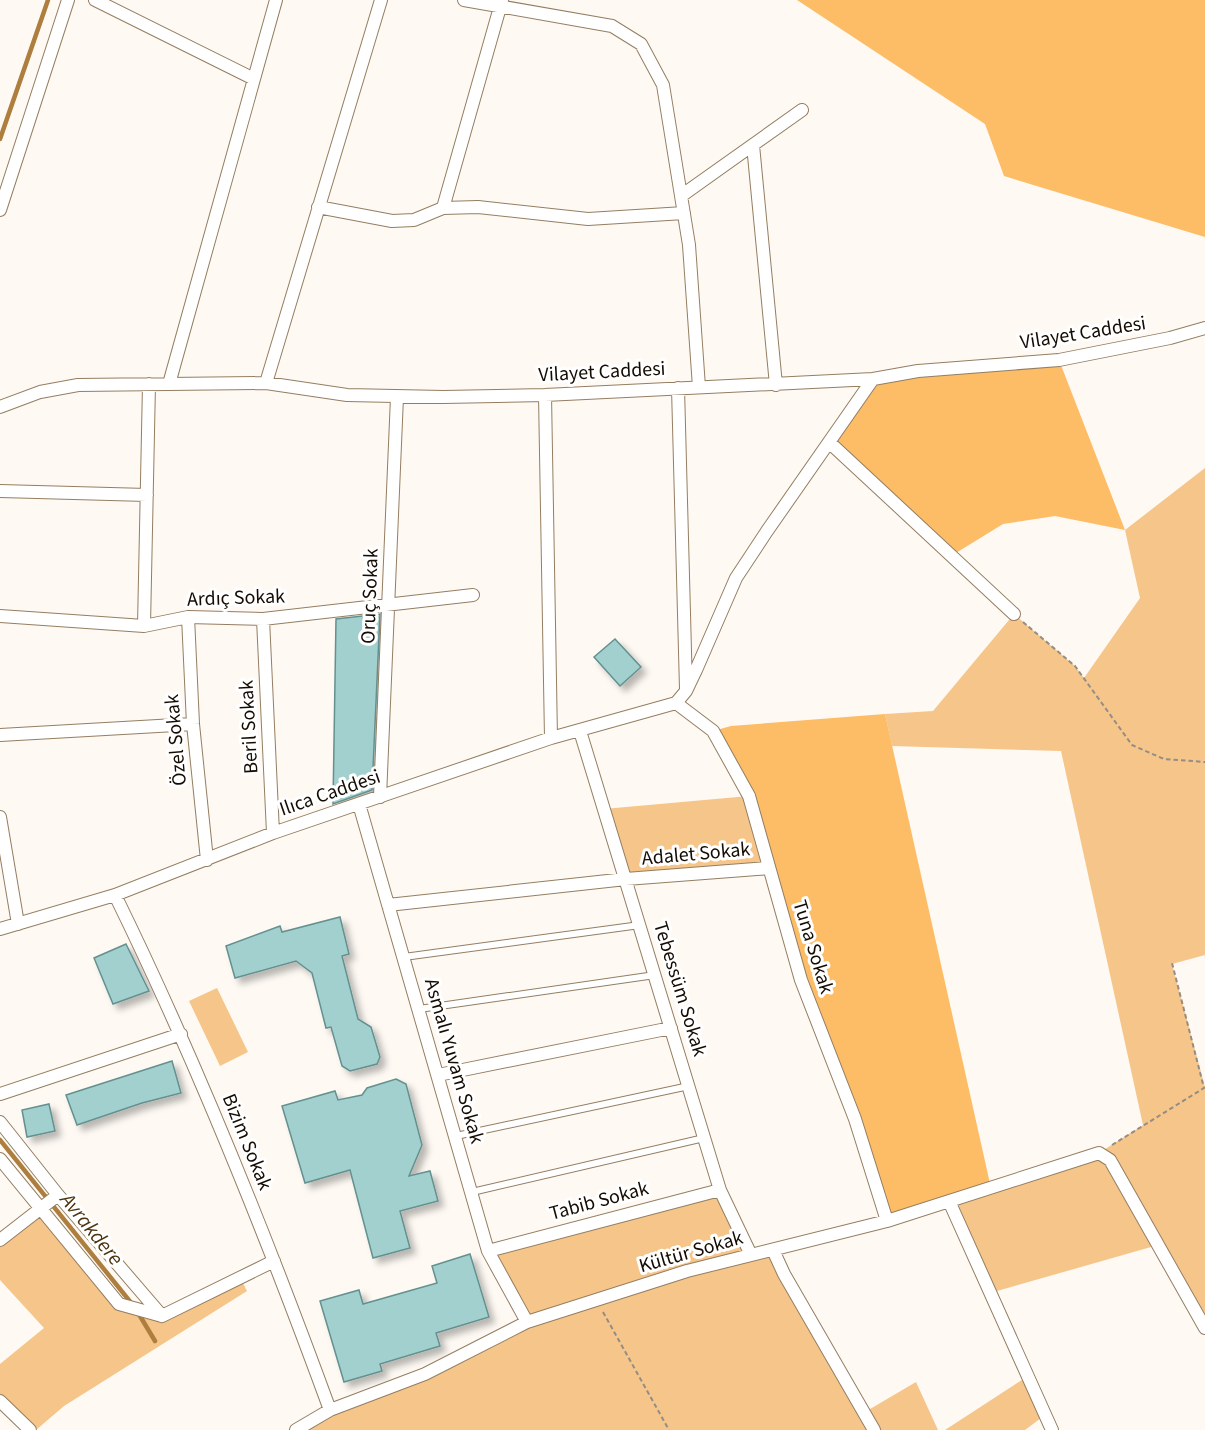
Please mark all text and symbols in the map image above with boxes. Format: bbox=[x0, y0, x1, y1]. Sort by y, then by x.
street label: Vilayet Caddesi bbox=[1018, 309, 1148, 357]
street label: Vilayet Caddesi bbox=[538, 355, 666, 389]
street label: Oruç Sokak bbox=[354, 548, 386, 644]
street label: Ardıç Sokak bbox=[187, 582, 286, 614]
street label: Beril Sokak bbox=[233, 679, 265, 775]
street label: Özel Sokak bbox=[158, 693, 194, 787]
street label: Ilıca Caddesi bbox=[276, 763, 384, 823]
street label: Adalet Sokak bbox=[641, 835, 752, 873]
street label: Tuna Sokak bbox=[785, 897, 841, 998]
street label: Tebessüm Sokak bbox=[646, 918, 714, 1060]
street label: Asmalı Yuvam Sokak bbox=[417, 975, 491, 1147]
street label: Bizim Sokak bbox=[215, 1090, 279, 1195]
street label: Tabib Sokak bbox=[546, 1174, 652, 1228]
water label: Avrakdere bbox=[52, 1185, 131, 1272]
street label: Kültür Sokak bbox=[636, 1224, 746, 1280]

